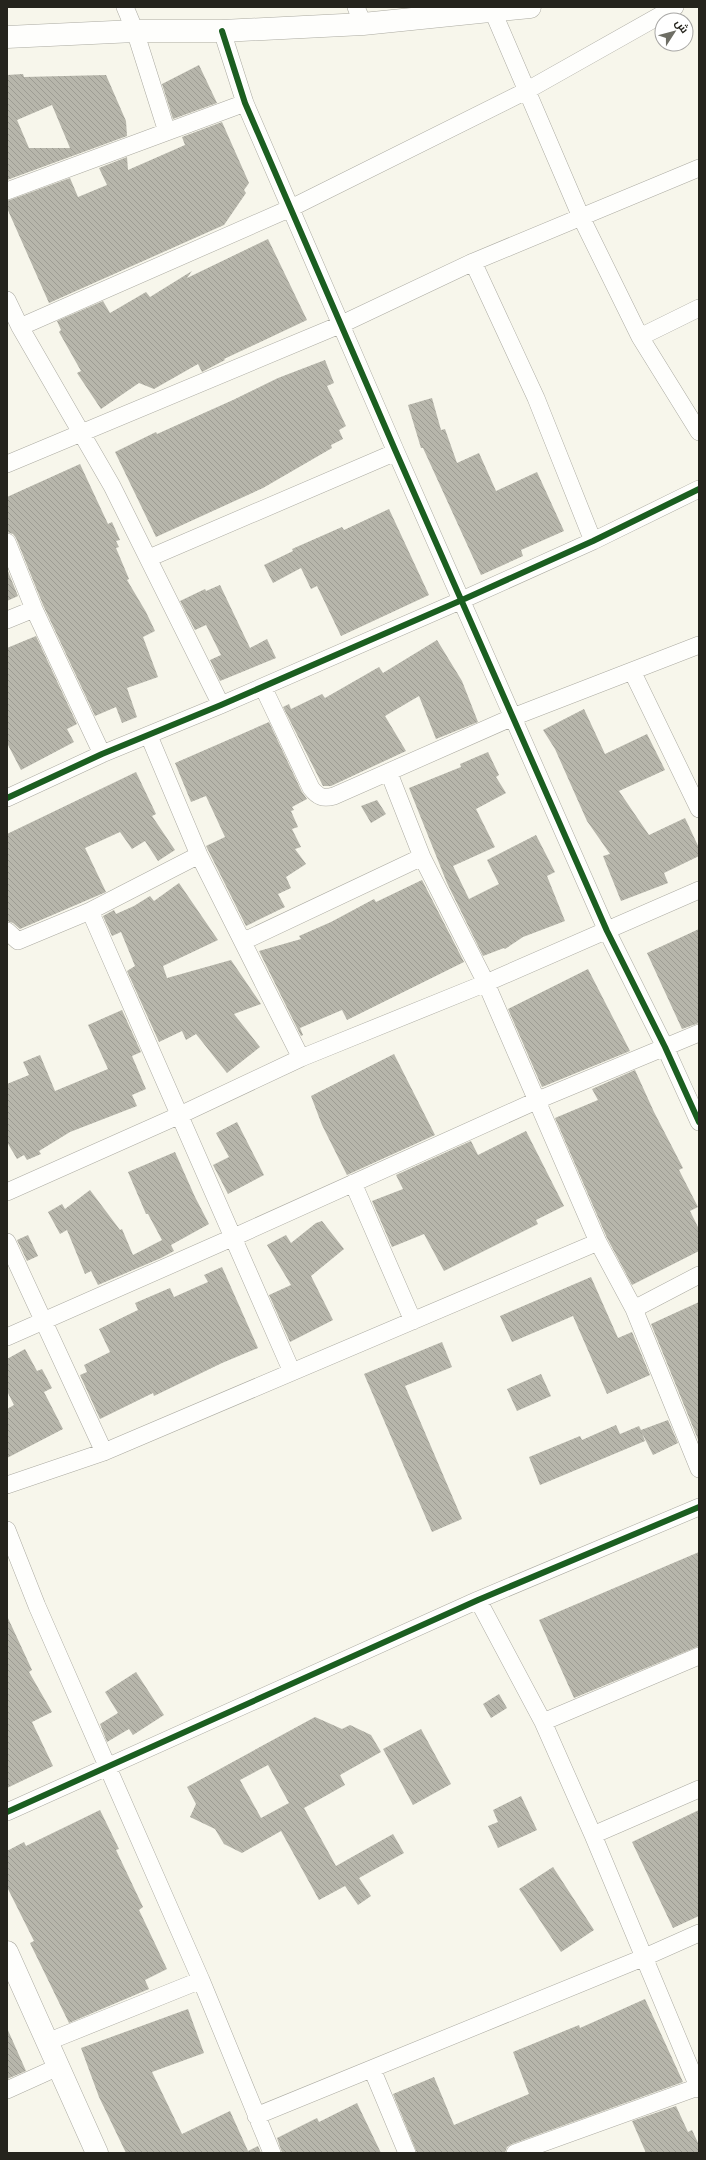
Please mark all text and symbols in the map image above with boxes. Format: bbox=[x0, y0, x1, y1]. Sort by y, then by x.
north arrow bbox=[654, 12, 694, 52]
text: ش bbox=[671, 16, 692, 37]

